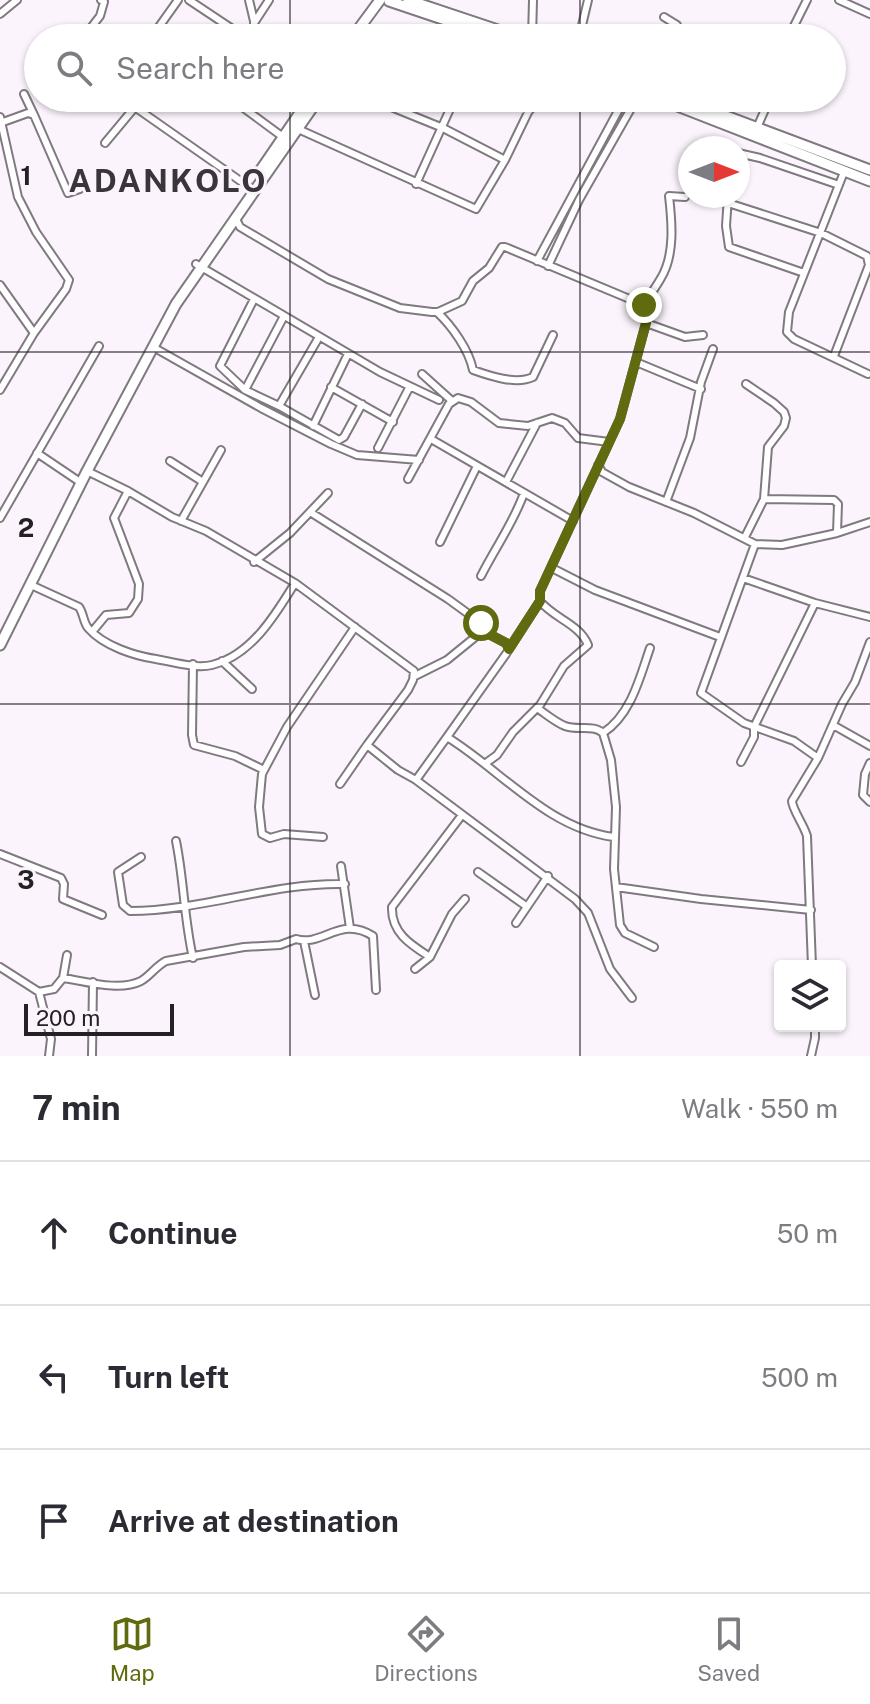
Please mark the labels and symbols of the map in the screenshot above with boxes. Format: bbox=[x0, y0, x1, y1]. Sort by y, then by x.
north arrow bbox=[678, 136, 750, 208]
text: 1 bbox=[20, 160, 32, 191]
district label: ADANKOLO bbox=[69, 162, 268, 199]
route end bbox=[626, 287, 662, 323]
text: 2 bbox=[18, 512, 34, 543]
route start bbox=[463, 605, 499, 641]
text: 3 bbox=[17, 864, 35, 895]
scale bar bbox=[24, 1000, 174, 1036]

